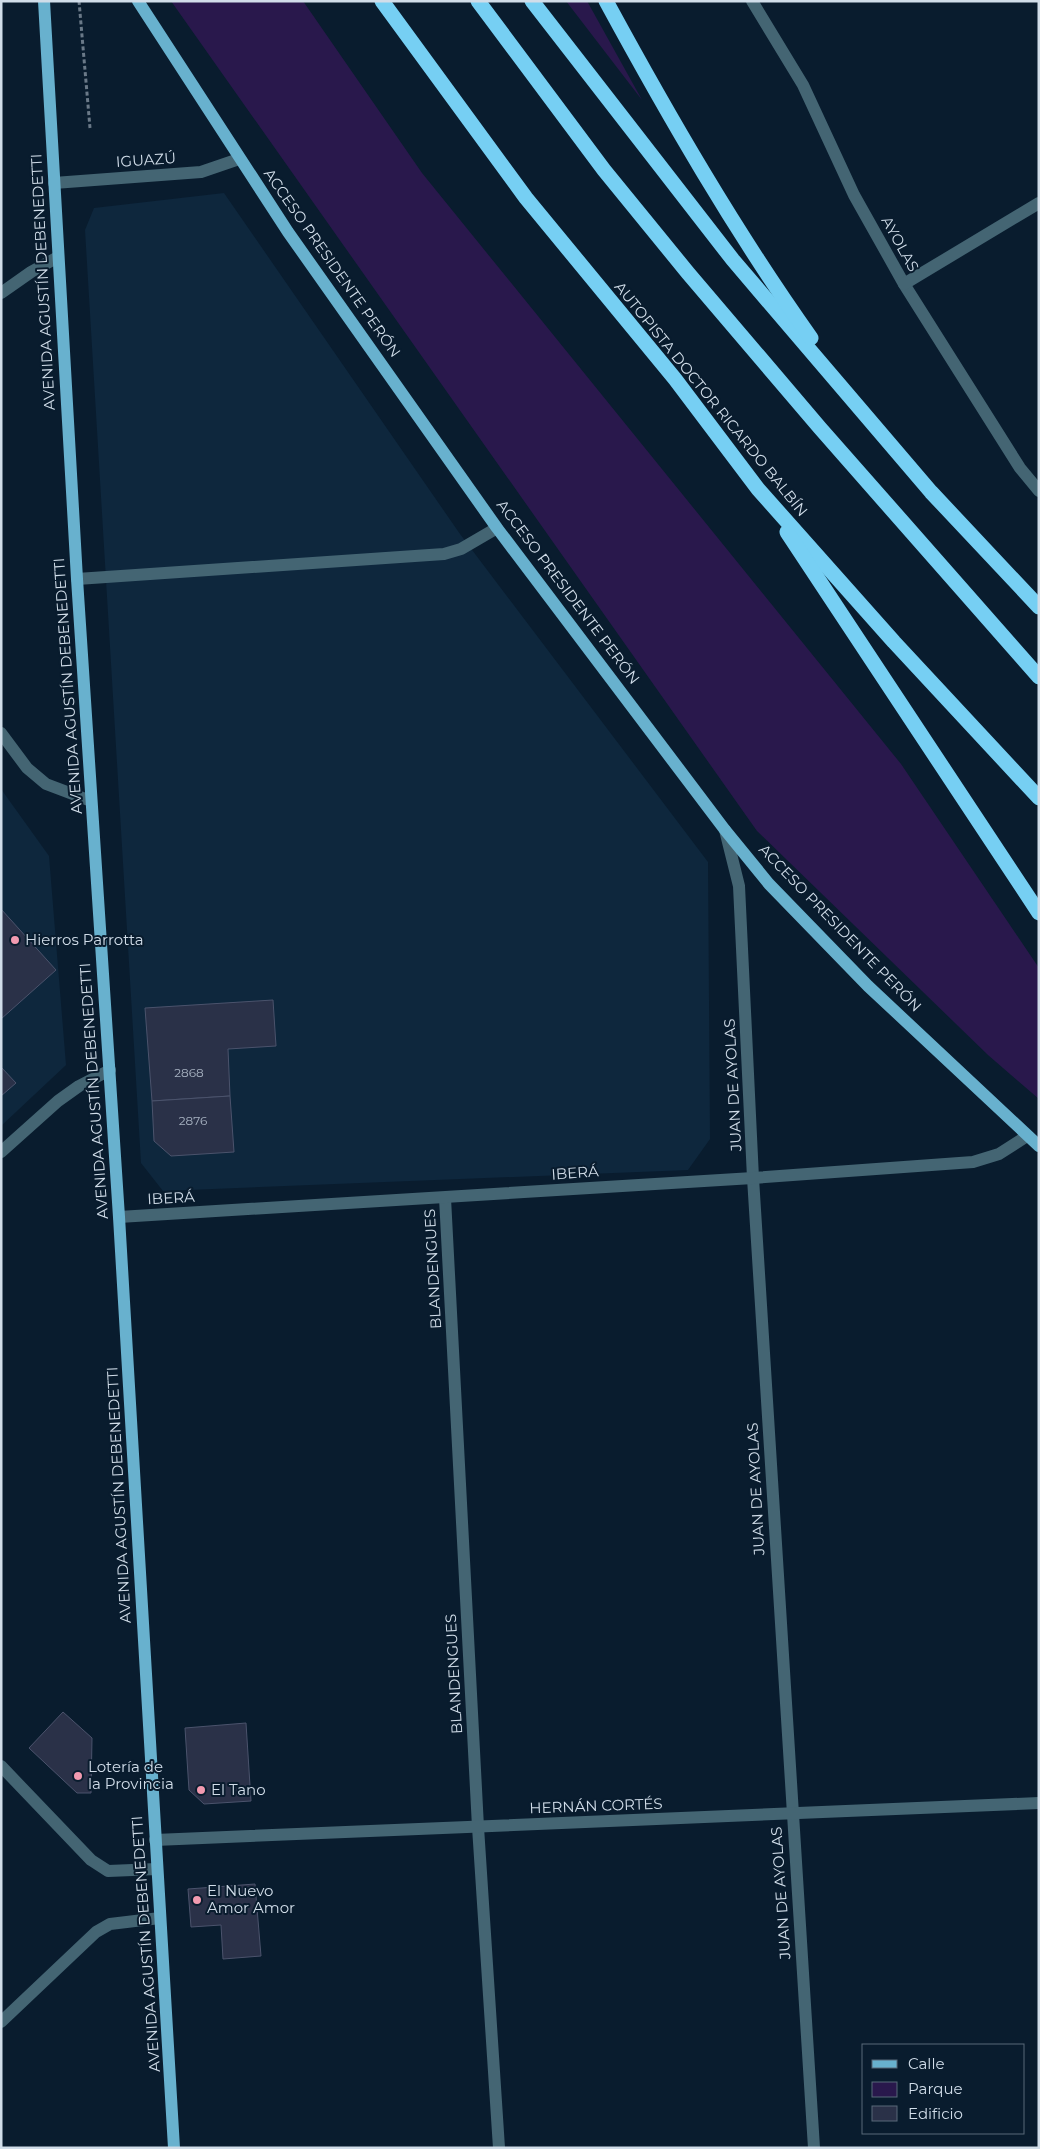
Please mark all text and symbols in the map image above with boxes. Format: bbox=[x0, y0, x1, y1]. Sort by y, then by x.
street label: IGUAZÚ bbox=[115, 148, 177, 171]
street label: AVENIDA AGUSTÍN DEBENEDETTI bbox=[26, 153, 59, 411]
street label: ACCESO PRESIDENTE PERÓN bbox=[260, 165, 405, 361]
street label: AYOLAS bbox=[877, 213, 923, 275]
street label: AUTOPISTA DOCTOR RICARDO BALBÍN bbox=[611, 277, 812, 520]
street label: ACCESO PRESIDENTE PERÓN bbox=[493, 496, 644, 688]
street label: AVENIDA AGUSTÍN DEBENEDETTI bbox=[49, 557, 86, 815]
street label: ACCESO PRESIDENTE PERÓN bbox=[755, 840, 926, 1015]
place label: Hierros Parrotta bbox=[25, 930, 144, 949]
marker: Hierros Parrotta bbox=[9, 934, 21, 946]
street label: AVENIDA AGUSTÍN DEBENEDETTI bbox=[75, 962, 112, 1220]
street label: JUAN DE AYOLAS bbox=[720, 1018, 746, 1153]
house number: 2868 bbox=[174, 1065, 204, 1080]
house number: 2876 bbox=[179, 1113, 207, 1128]
street label: IBERÁ bbox=[551, 1161, 600, 1184]
street label: IBERÁ bbox=[147, 1187, 195, 1208]
street label: BLANDENGUES bbox=[420, 1208, 445, 1330]
street label: AVENIDA AGUSTÍN DEBENEDETTI bbox=[102, 1366, 135, 1624]
street label: JUAN DE AYOLAS bbox=[743, 1422, 769, 1557]
street label: BLANDENGUES bbox=[441, 1613, 466, 1735]
place label: Lotería de la Provincia bbox=[88, 1757, 174, 1793]
marker: Lotería de la Provincia bbox=[72, 1770, 84, 1782]
place label: El Tano bbox=[211, 1780, 266, 1799]
marker: El Tano bbox=[195, 1784, 207, 1796]
street label: HERNÁN CORTÉS bbox=[529, 1794, 663, 1817]
street label: AVENIDA AGUSTÍN DEBENEDETTI bbox=[127, 1815, 164, 2073]
street label: JUAN DE AYOLAS bbox=[766, 1826, 795, 1961]
place label: El Nuevo Amor Amor bbox=[207, 1881, 295, 1917]
marker: El Nuevo Amor Amor bbox=[191, 1894, 203, 1906]
legend bbox=[862, 2044, 1025, 2134]
text: Calle bbox=[908, 2054, 945, 2073]
text: Parque bbox=[908, 2079, 963, 2098]
text: Edificio bbox=[908, 2104, 963, 2123]

